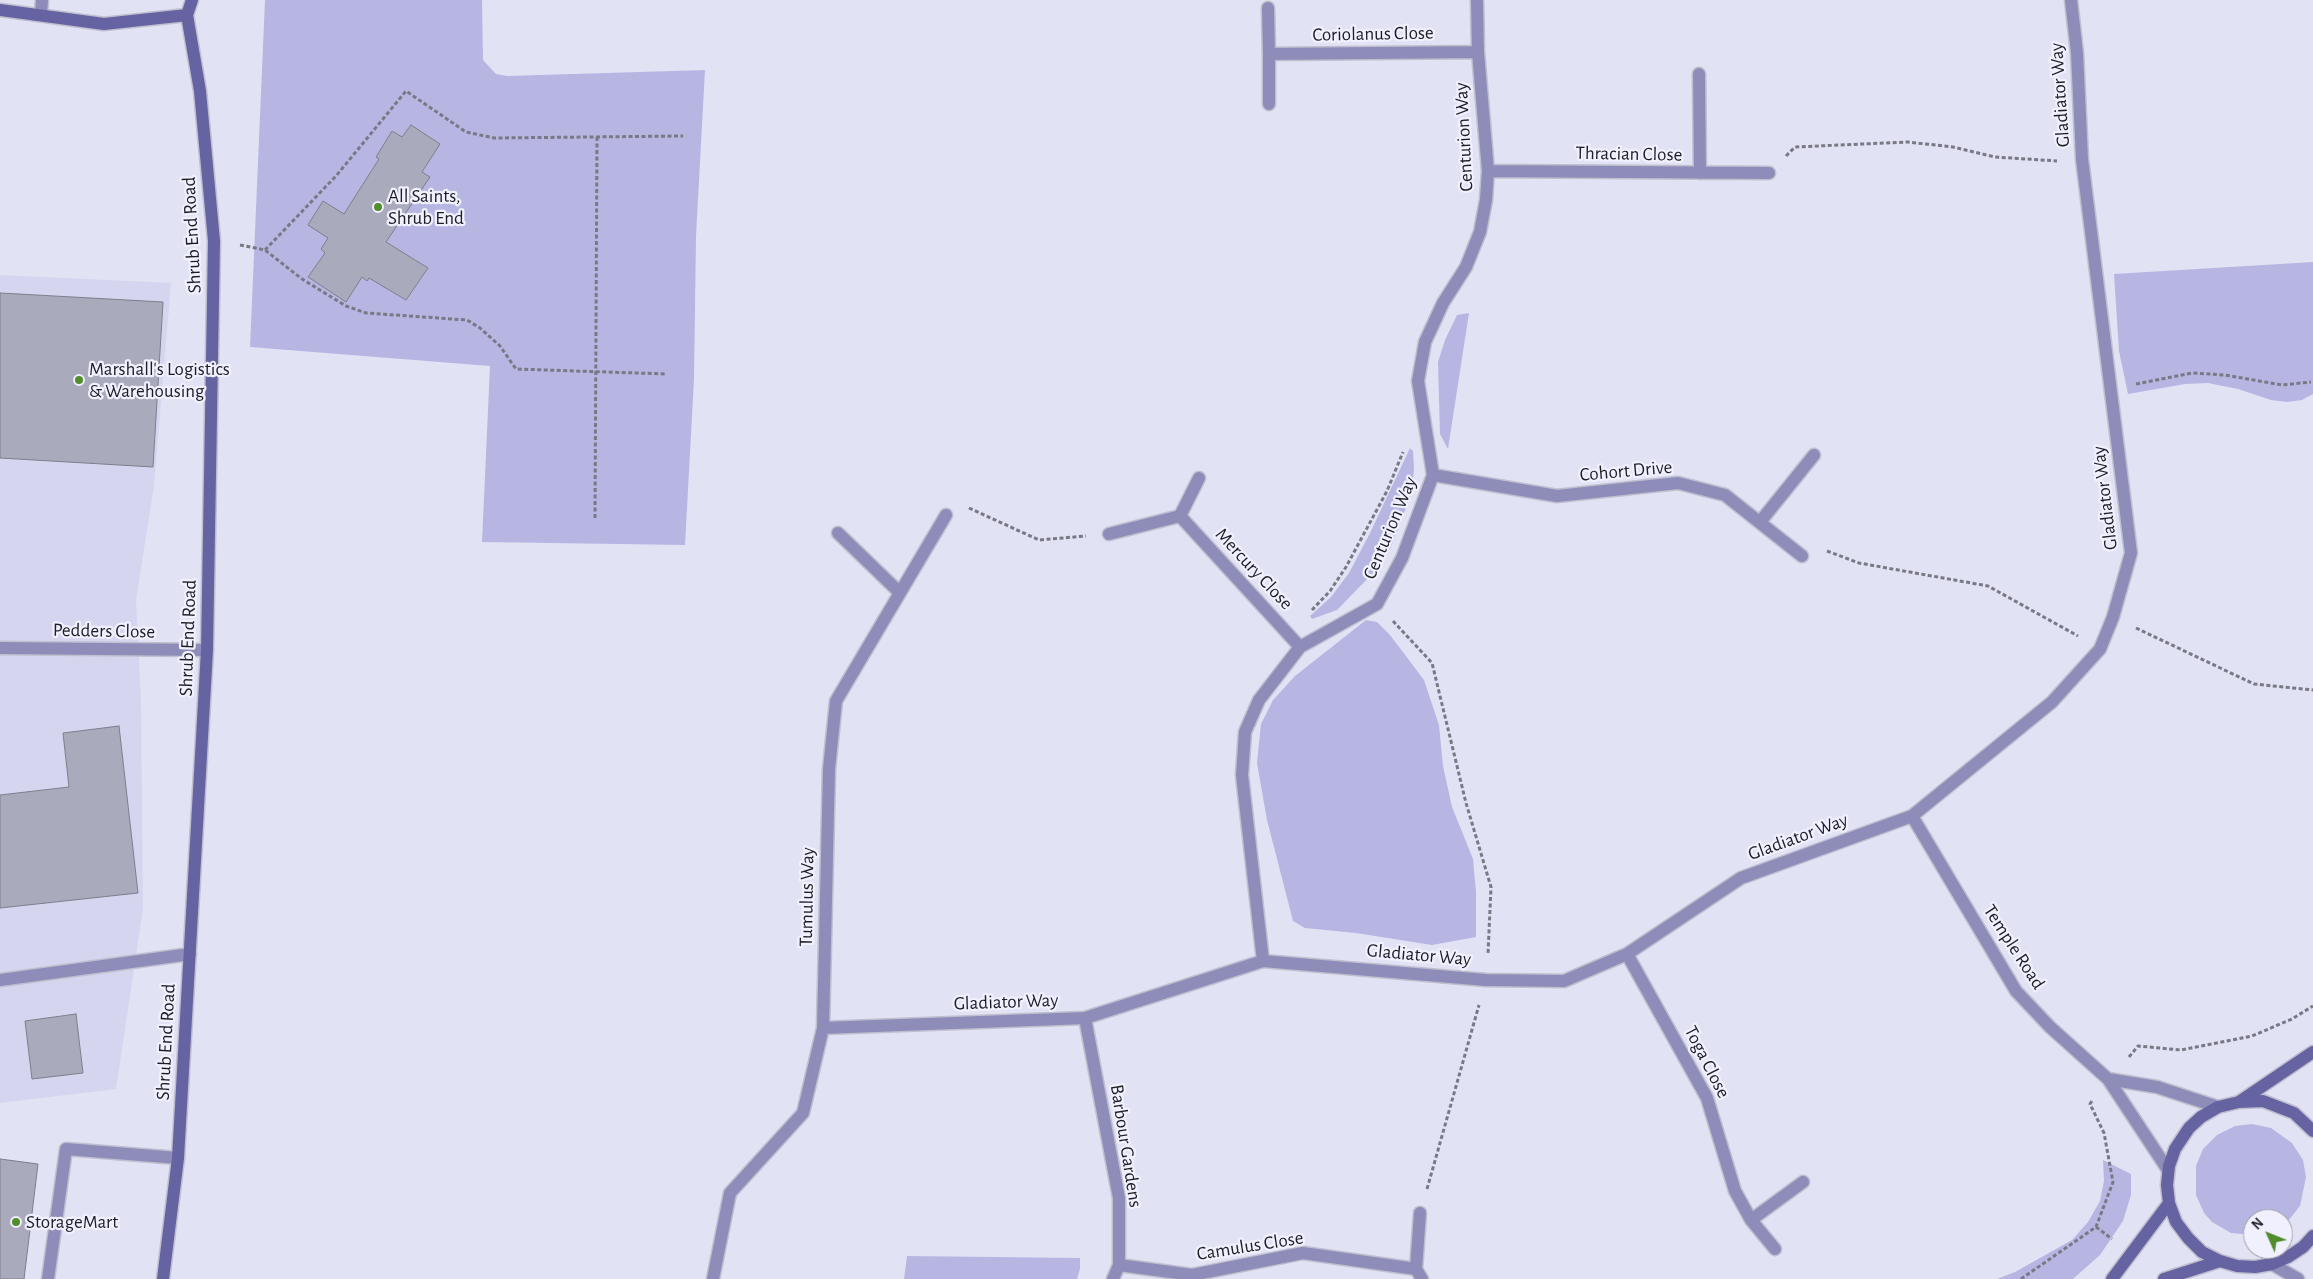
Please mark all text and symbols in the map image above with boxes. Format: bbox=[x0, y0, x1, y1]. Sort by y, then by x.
street label: Coriolanus Close bbox=[1312, 22, 1434, 46]
street label: Gladiator Way bbox=[2045, 42, 2075, 148]
street label: Centurion Way bbox=[1450, 82, 1478, 192]
street label: Thracian Close bbox=[1575, 142, 1683, 166]
street label: Shrub End Road bbox=[178, 176, 206, 294]
place label: All Saints, Shrub End bbox=[388, 185, 464, 229]
marker: All Saints, Shrub End bbox=[372, 201, 384, 213]
place label: Marshall's Logistics & Warehousing bbox=[89, 358, 230, 402]
marker: Marshall's Logistics & Warehousing bbox=[73, 374, 85, 386]
street label: Gladiator Way bbox=[2087, 445, 2123, 551]
street label: Cohort Drive bbox=[1579, 456, 1673, 486]
street label: Centurion Way bbox=[1358, 473, 1422, 583]
street label: Mercury Close bbox=[1210, 523, 1298, 615]
street label: Shrub End Road bbox=[175, 579, 201, 697]
street label: Pedders Close bbox=[53, 619, 155, 643]
street label: Gladiator Way bbox=[1745, 808, 1851, 866]
street label: Tumulus Way bbox=[795, 847, 819, 947]
street label: Temple Road bbox=[1978, 901, 2050, 993]
street label: Gladiator Way bbox=[1366, 939, 1472, 971]
street label: Shrub End Road bbox=[152, 983, 180, 1101]
street label: Gladiator Way bbox=[953, 989, 1059, 1015]
street label: Toga Close bbox=[1679, 1022, 1735, 1102]
street label: Barbour Gardens bbox=[1105, 1083, 1147, 1209]
north arrow bbox=[2243, 1209, 2293, 1259]
place label: StorageMart bbox=[26, 1211, 118, 1233]
marker: StorageMart bbox=[10, 1216, 22, 1228]
text: N bbox=[2250, 1216, 2266, 1233]
street label: Camulus Close bbox=[1195, 1226, 1305, 1266]

